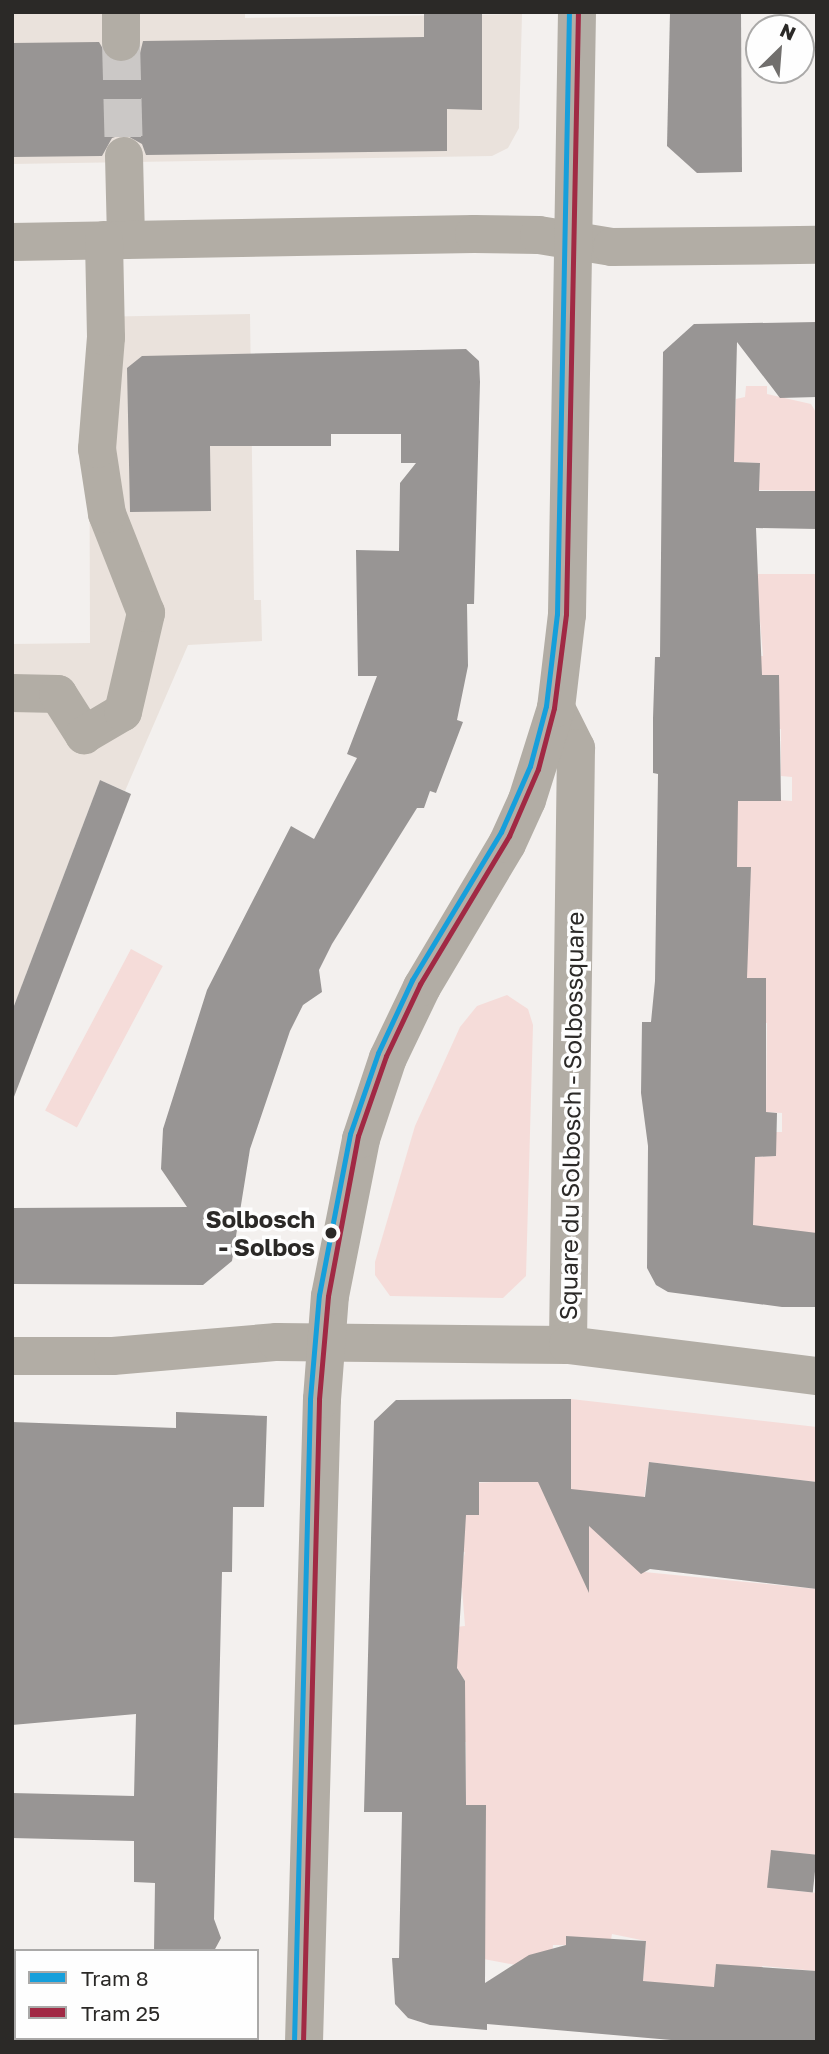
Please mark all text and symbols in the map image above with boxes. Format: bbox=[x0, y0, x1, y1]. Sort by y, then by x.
north arrow bbox=[745, 14, 815, 84]
text: N bbox=[777, 18, 800, 45]
street label: Square du Solbosch - Solbossquare bbox=[553, 911, 589, 1321]
place label: Solbosch - Solbos bbox=[206, 1205, 315, 1261]
marker: Solbosch - Solbos bbox=[321, 1223, 341, 1243]
legend bbox=[14, 1949, 259, 2040]
text: Tram 8 bbox=[81, 1965, 149, 1991]
text: Tram 25 bbox=[81, 2000, 160, 2026]

